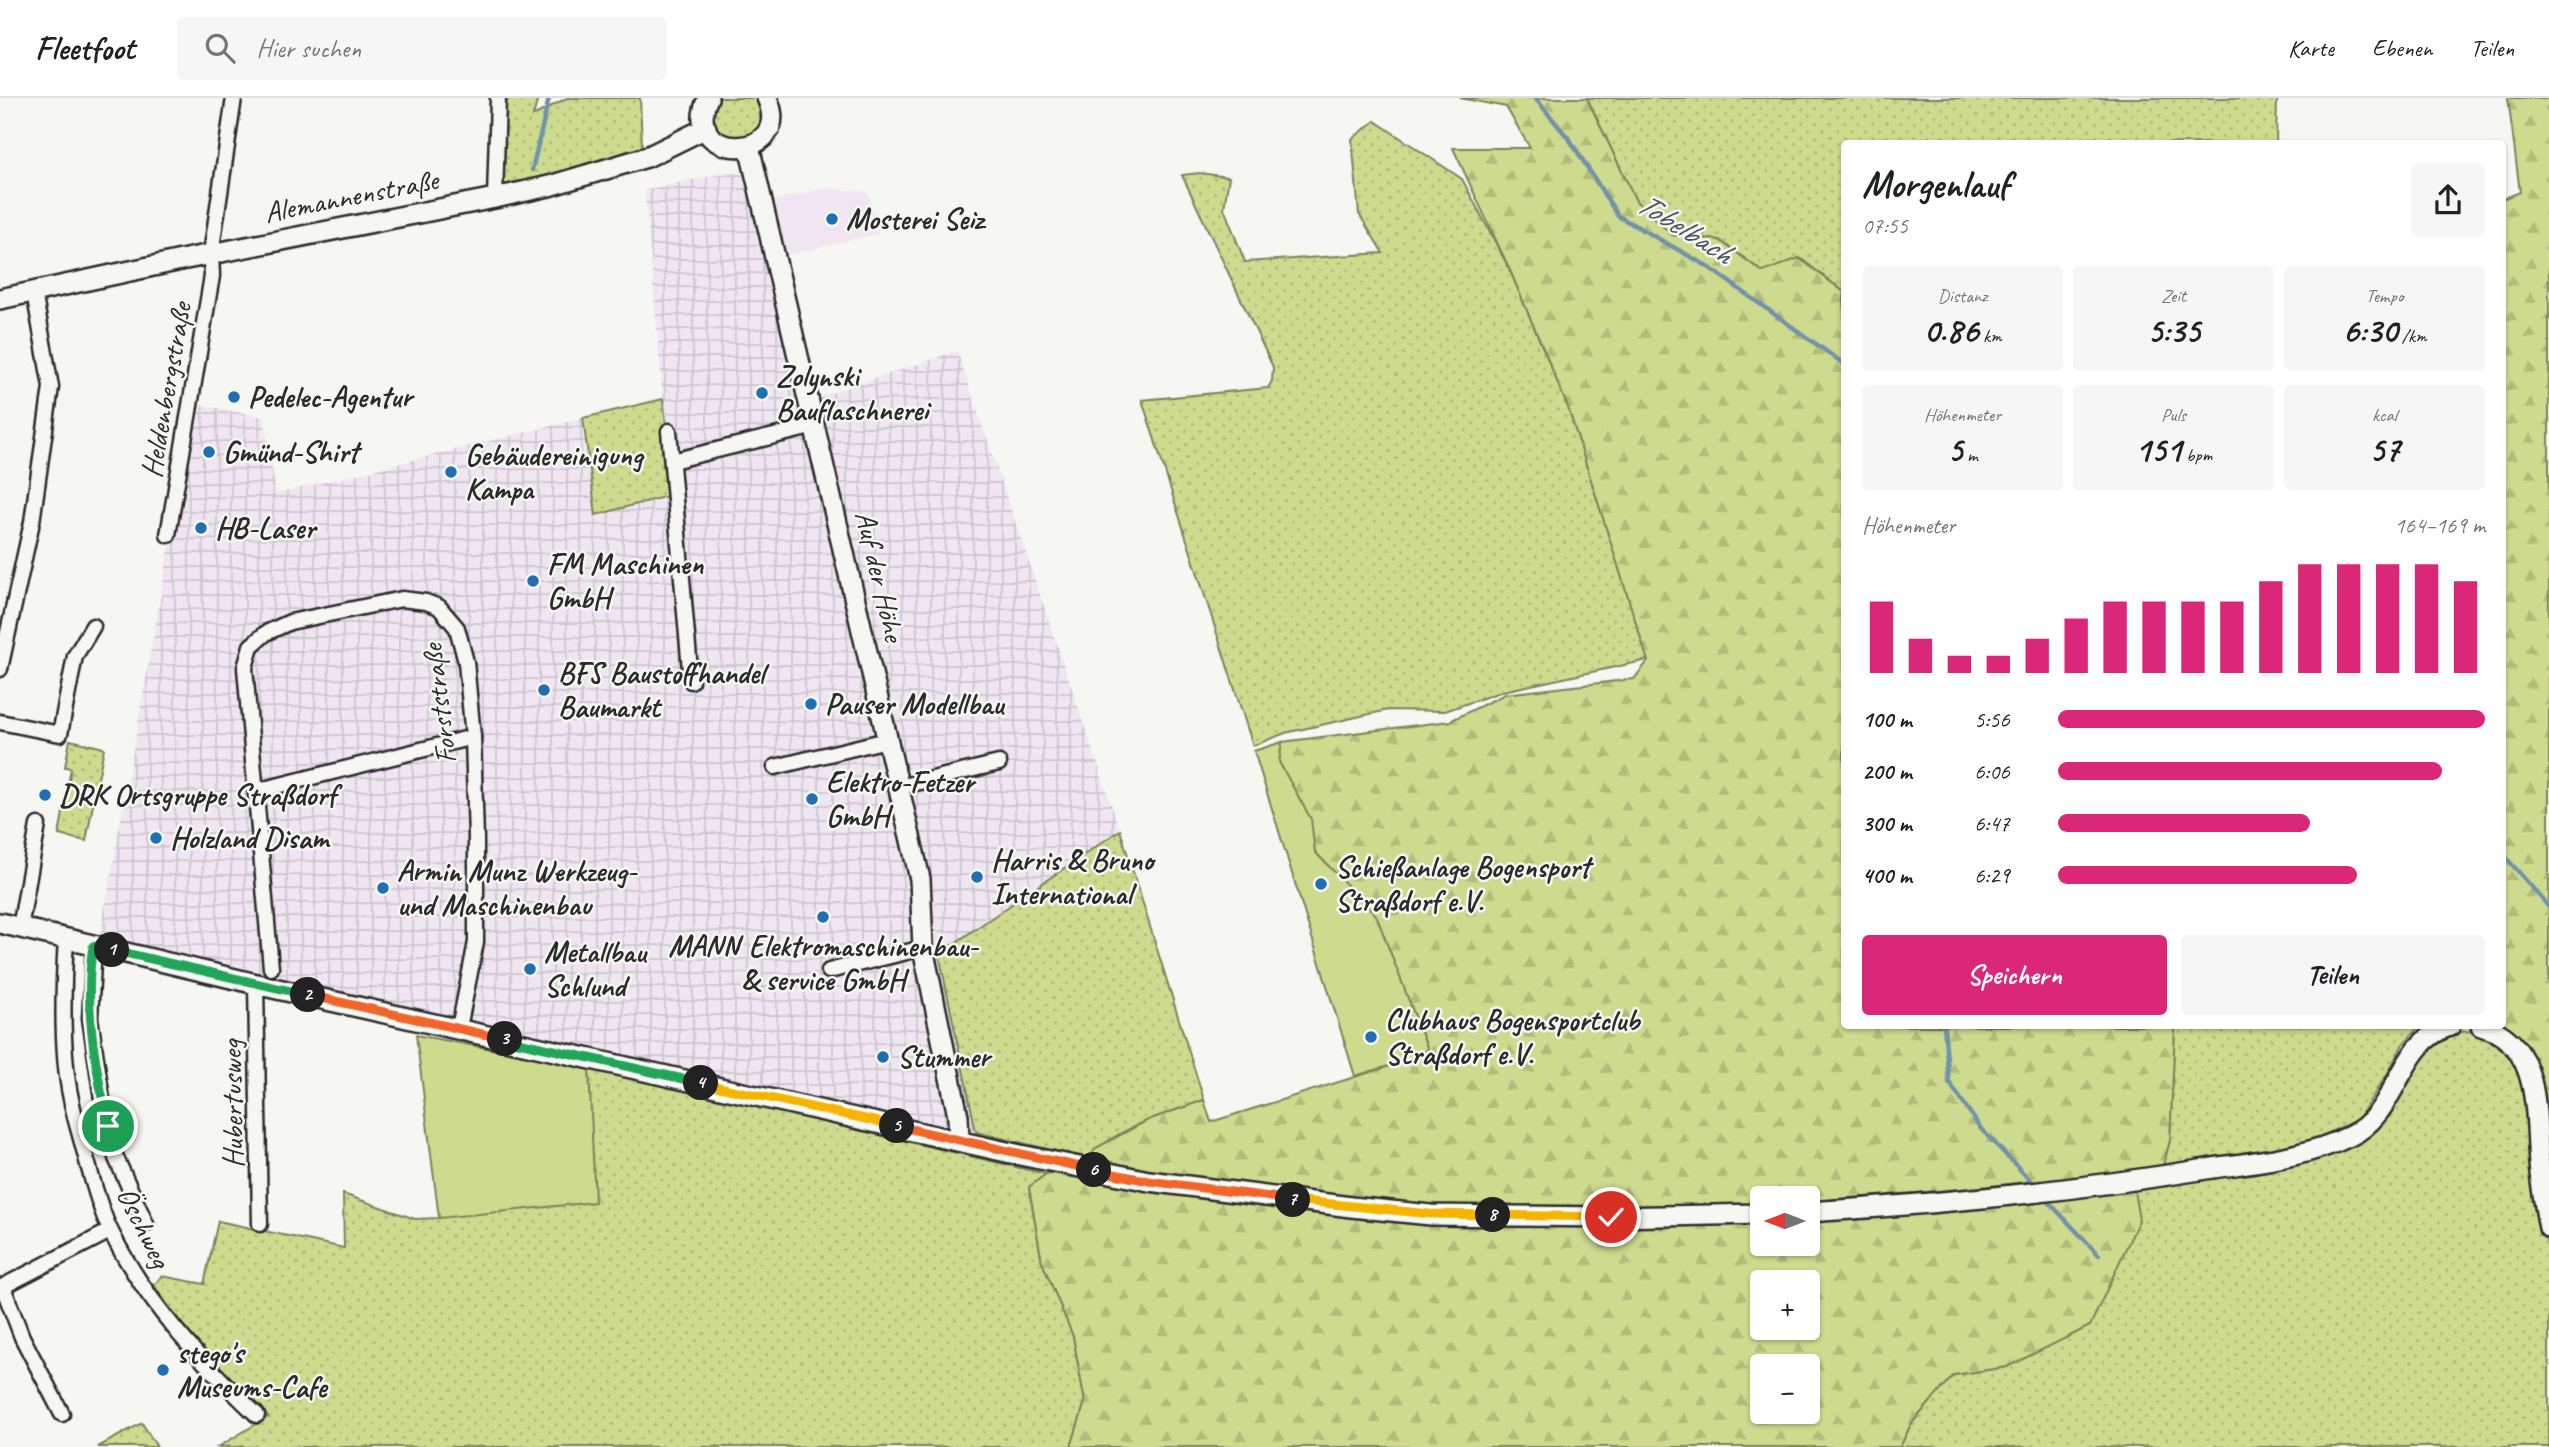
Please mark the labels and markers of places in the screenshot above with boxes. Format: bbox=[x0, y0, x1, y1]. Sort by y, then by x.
place label: Mosterei Seiz bbox=[846, 200, 987, 238]
marker: Mosterei Seiz bbox=[824, 211, 840, 227]
place label: Zolynski Bauflaschnerei bbox=[776, 357, 932, 429]
place label: Pedelec-Agentur bbox=[248, 378, 415, 416]
marker: Zolynski Bauflaschnerei bbox=[754, 385, 770, 401]
marker: Pedelec-Agentur bbox=[226, 389, 242, 405]
place label: Gmünd-Shirt bbox=[223, 433, 363, 471]
place label: Gebäudereinigung Kampa bbox=[465, 436, 645, 508]
marker: Gmünd-Shirt bbox=[201, 444, 217, 460]
marker: Gebäudereinigung Kampa bbox=[443, 464, 459, 480]
place label: HB-Laser bbox=[215, 509, 318, 547]
marker: HB-Laser bbox=[193, 520, 209, 536]
place label: FM Maschinen GmbH bbox=[547, 545, 705, 617]
marker: FM Maschinen GmbH bbox=[525, 573, 541, 589]
place label: BFS Baustoffhandel Baumarkt bbox=[558, 654, 770, 726]
marker: BFS Baustoffhandel Baumarkt bbox=[536, 682, 552, 698]
place label: Pauser Modellbau bbox=[825, 685, 1005, 723]
marker: Pauser Modellbau bbox=[803, 696, 819, 712]
place label: Elektro-Fetzer GmbH bbox=[826, 763, 977, 835]
place label: DRK Ortsgruppe Straßdorf bbox=[59, 776, 343, 814]
marker: DRK Ortsgruppe Straßdorf bbox=[37, 787, 53, 803]
marker: Elektro-Fetzer GmbH bbox=[804, 791, 820, 807]
place label: Holzland Disam bbox=[170, 819, 331, 857]
marker: Holzland Disam bbox=[148, 830, 164, 846]
place label: Harris & Bruno International bbox=[991, 841, 1156, 913]
place label: Schießanlage Bogensport Straßdorf e.V. bbox=[1335, 848, 1595, 920]
place label: Armin Munz Werkzeug- und Maschinenbau bbox=[397, 852, 639, 924]
marker: Harris & Bruno International bbox=[969, 869, 985, 885]
marker: Schießanlage Bogensport Straßdorf e.V. bbox=[1313, 876, 1329, 892]
marker: Armin Munz Werkzeug- und Maschinenbau bbox=[375, 880, 391, 896]
marker: MANN Elektromaschinenbau- & service GmbH bbox=[815, 909, 831, 925]
place label: MANN Elektromaschinenbau- & service GmbH bbox=[668, 927, 980, 999]
pin: 1 bbox=[94, 932, 130, 968]
place label: Metallbau Schlund bbox=[544, 933, 648, 1005]
marker: Metallbau Schlund bbox=[522, 961, 538, 977]
pin: 2 bbox=[290, 978, 326, 1012]
place label: Clubhaus Bogensportclub Straßdorf e.V. bbox=[1385, 1001, 1642, 1073]
pin: 3 bbox=[488, 1021, 522, 1056]
marker: Clubhaus Bogensportclub Straßdorf e.V. bbox=[1363, 1029, 1379, 1045]
place label: Stummer bbox=[897, 1038, 993, 1076]
marker: Stummer bbox=[875, 1049, 891, 1065]
pin: 4 bbox=[684, 1066, 718, 1100]
pin bbox=[78, 1096, 138, 1156]
pin: 5 bbox=[880, 1108, 914, 1144]
pin: 6 bbox=[1076, 1152, 1112, 1188]
pin: 7 bbox=[1276, 1182, 1310, 1218]
pin bbox=[1581, 1187, 1641, 1247]
pin: 8 bbox=[1476, 1198, 1510, 1232]
place label: stego's Museums-Cafe bbox=[177, 1334, 329, 1406]
marker: stego's Museums-Cafe bbox=[155, 1362, 171, 1378]

